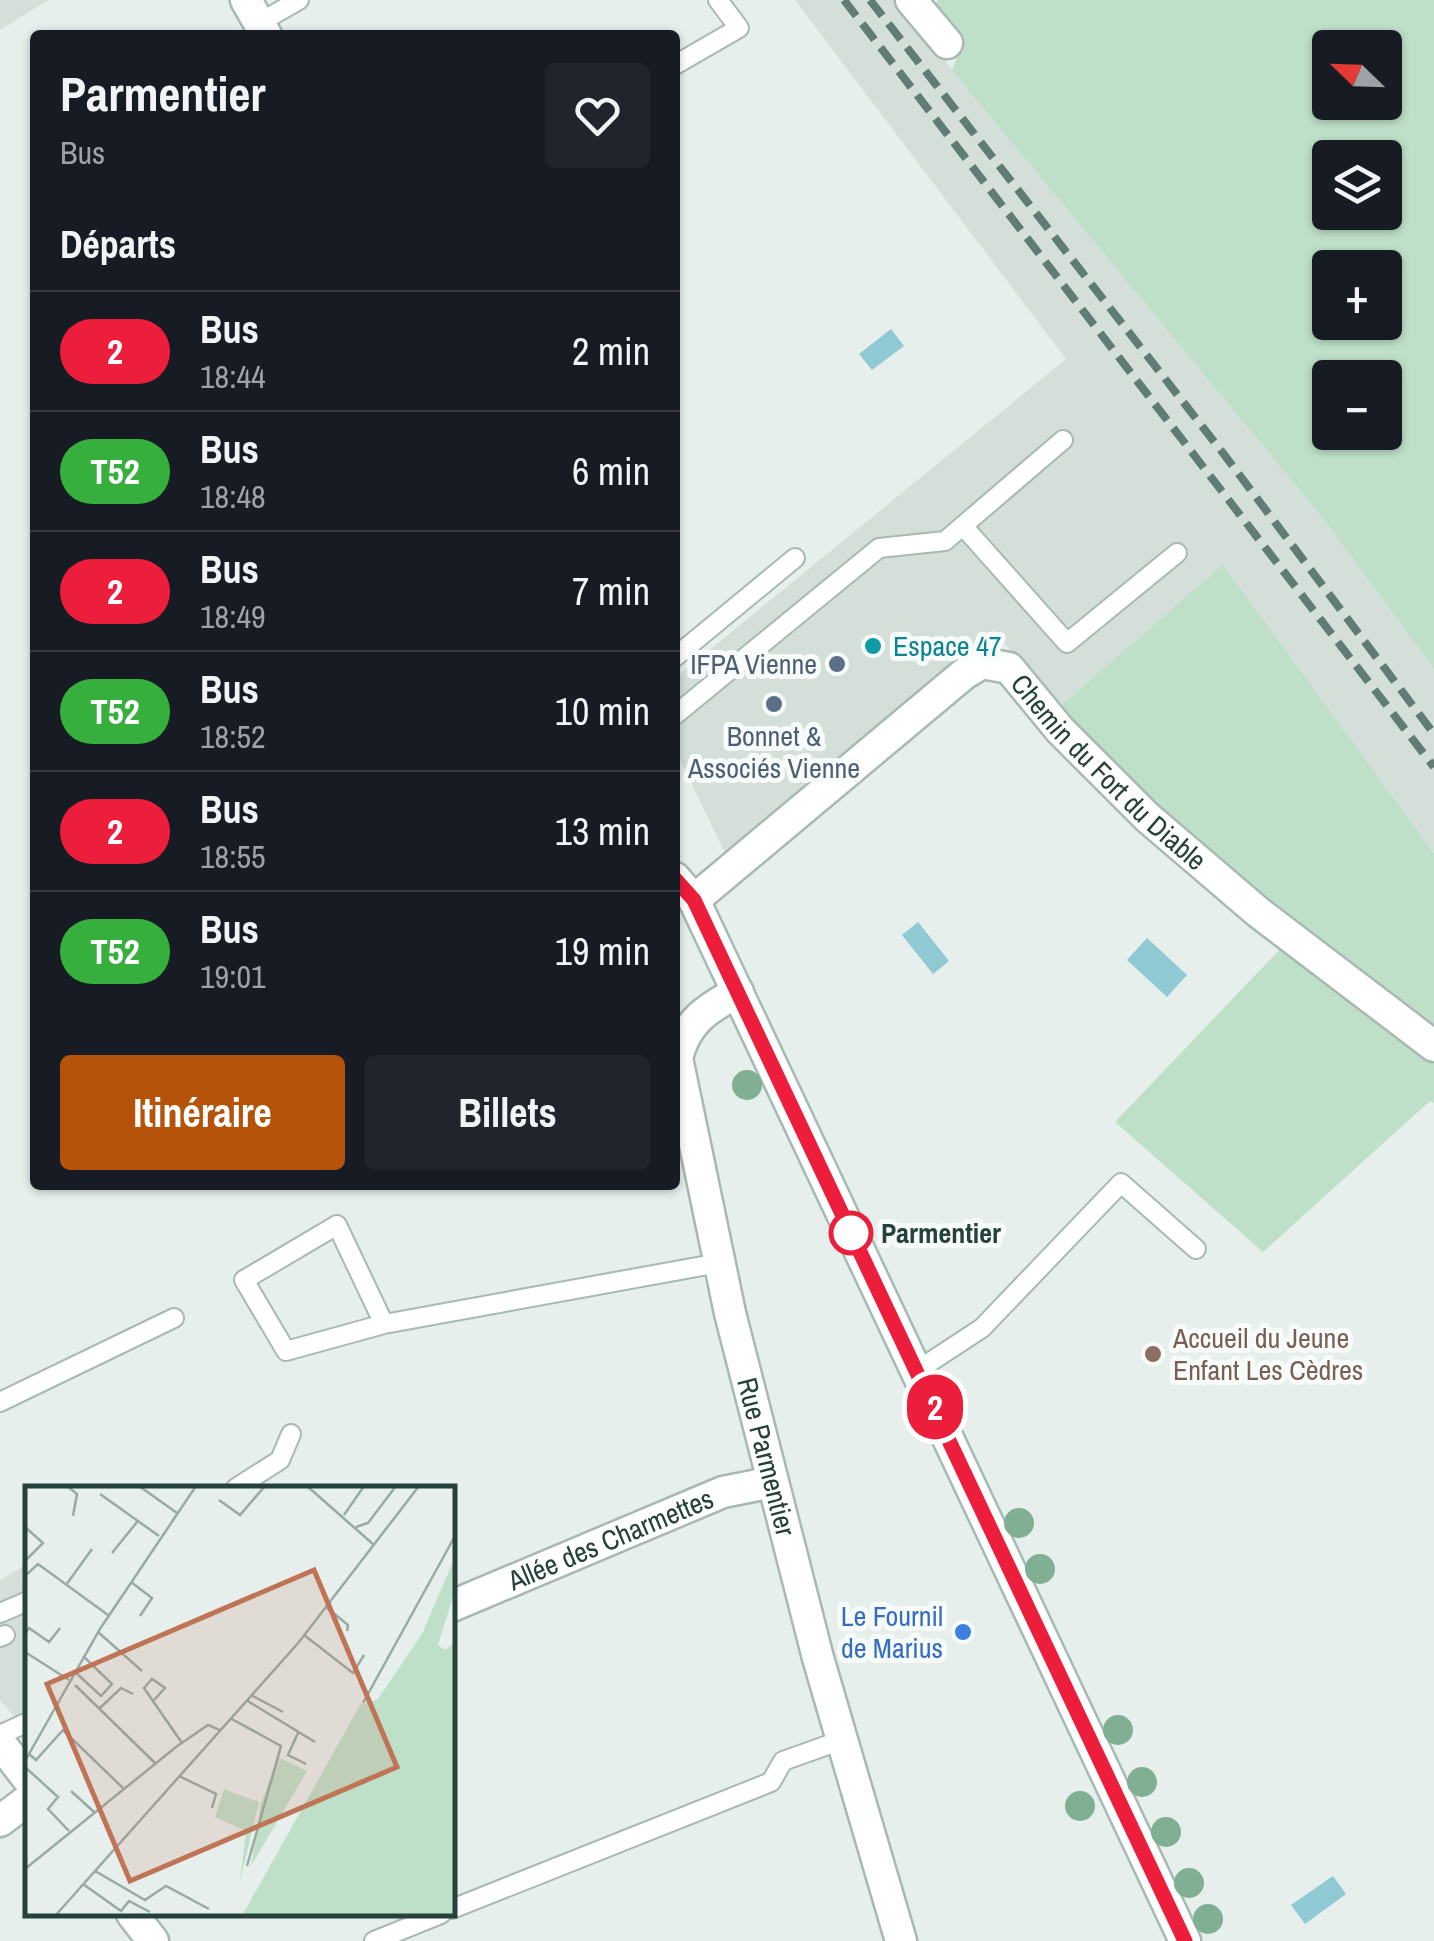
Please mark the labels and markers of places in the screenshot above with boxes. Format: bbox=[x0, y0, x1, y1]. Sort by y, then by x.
place label: Espace 47 bbox=[893, 627, 1002, 665]
marker: Espace 47 bbox=[862, 635, 884, 657]
place label: IFPA Vienne bbox=[690, 645, 817, 683]
marker: IFPA Vienne bbox=[826, 653, 848, 675]
marker: Bonnet & Associés Vienne bbox=[763, 693, 785, 715]
place label: Bonnet & Associés Vienne bbox=[687, 717, 860, 787]
marker: Parmentier bbox=[830, 1212, 872, 1254]
place label: Parmentier bbox=[881, 1214, 1001, 1252]
place label: Accueil du Jeune Enfant Les Cèdres bbox=[1172, 1319, 1363, 1389]
marker: Accueil du Jeune Enfant Les Cèdres bbox=[1142, 1343, 1164, 1365]
place label: Le Fournil de Marius bbox=[841, 1597, 943, 1667]
marker: Le Fournil de Marius bbox=[952, 1621, 974, 1643]

